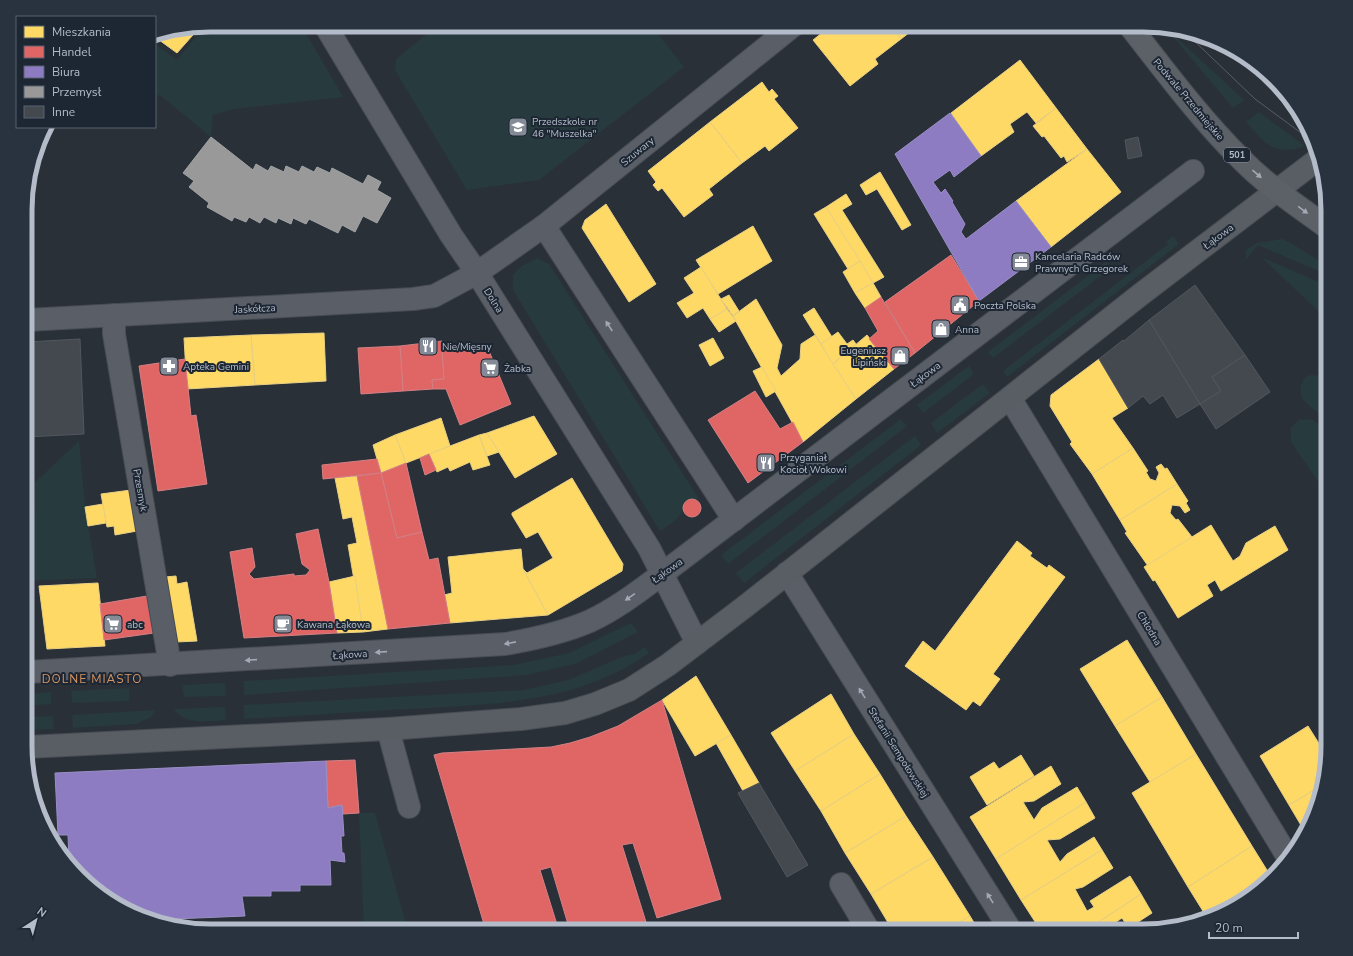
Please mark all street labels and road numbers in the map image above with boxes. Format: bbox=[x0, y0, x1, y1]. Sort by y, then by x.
street label: Podwale Przedmiejskie bbox=[1150, 56, 1227, 144]
street label: Szuwary bbox=[618, 134, 658, 169]
road number: 501 bbox=[1224, 148, 1250, 162]
street label: Łąkowa bbox=[1200, 221, 1237, 253]
street label: Dolna bbox=[480, 285, 506, 316]
street label: Jaskółcza bbox=[233, 301, 276, 317]
street label: Łąkowa bbox=[907, 359, 944, 391]
street label: Przesmyk bbox=[129, 468, 151, 514]
street label: Łąkowa bbox=[649, 555, 686, 587]
street label: Chłodna bbox=[1133, 609, 1165, 648]
street label: Łąkowa bbox=[331, 647, 368, 663]
street label: Stefanii Sempołowskiej bbox=[865, 705, 932, 800]

